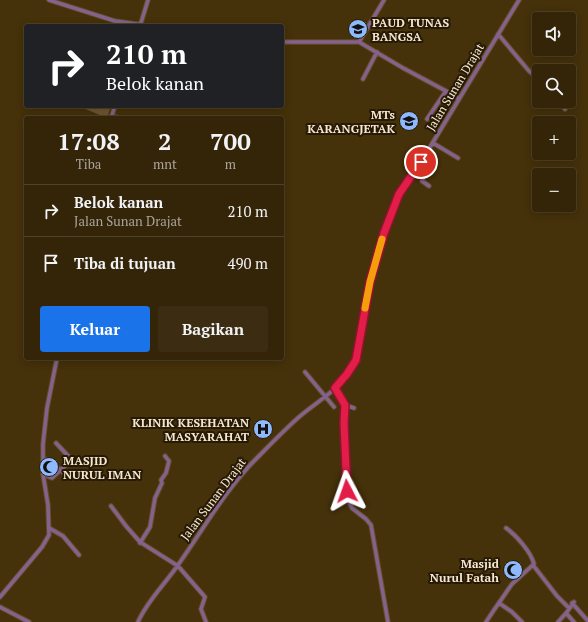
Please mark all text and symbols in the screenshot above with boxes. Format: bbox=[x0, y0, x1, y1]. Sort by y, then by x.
map controls bbox=[532, 12, 576, 212]
button: sound bbox=[532, 12, 576, 56]
place label: PAUD TUNAS BANGSA bbox=[372, 15, 449, 44]
school or university icon: PAUD TUNAS BANGSA bbox=[347, 18, 369, 40]
text: 210 m bbox=[106, 35, 187, 72]
icon: right bbox=[40, 40, 92, 92]
street label: Jalan Sunan Drajat bbox=[423, 40, 487, 134]
button: search bbox=[532, 64, 576, 108]
text: Belok kanan bbox=[106, 71, 204, 95]
place label: MTs KARANGJETAK bbox=[307, 107, 396, 136]
school or university icon: MTs KARANGJETAK bbox=[398, 110, 420, 132]
button: + bbox=[532, 116, 576, 160]
text: 17:08 bbox=[57, 125, 120, 157]
text: 2 bbox=[158, 125, 172, 157]
text: 700 bbox=[210, 125, 251, 157]
pin bbox=[404, 145, 438, 179]
icon: arrive bbox=[410, 151, 432, 173]
text: Tiba bbox=[76, 155, 101, 173]
text: mnt bbox=[153, 155, 177, 173]
text: m bbox=[225, 155, 236, 173]
button: − bbox=[532, 168, 576, 212]
text: Belok kanan bbox=[74, 192, 163, 212]
icon: right bbox=[40, 200, 62, 222]
text: 210 m bbox=[227, 201, 268, 221]
text: Jalan Sunan Drajat bbox=[74, 212, 182, 230]
icon: arrive bbox=[40, 252, 62, 274]
text: Tiba di tujuan bbox=[74, 253, 176, 273]
text: 490 m bbox=[227, 253, 268, 273]
button: Keluar bbox=[40, 306, 150, 352]
button: Bagikan bbox=[158, 306, 268, 352]
place label: KLINIK KESEHATAN MASYARAHAT bbox=[132, 415, 249, 444]
hospital icon: KLINIK KESEHATAN MASYARAHAT bbox=[252, 418, 274, 440]
place label: MASJID NURUL IMAN bbox=[63, 453, 141, 482]
street label: Jalan Sunan Drajat bbox=[177, 454, 249, 543]
mosque icon: MASJID NURUL IMAN bbox=[38, 456, 60, 478]
position arrow bbox=[326, 470, 368, 512]
place label: Masjid Nurul Fatah bbox=[430, 556, 500, 585]
mosque icon: Masjid Nurul Fatah bbox=[502, 559, 524, 581]

